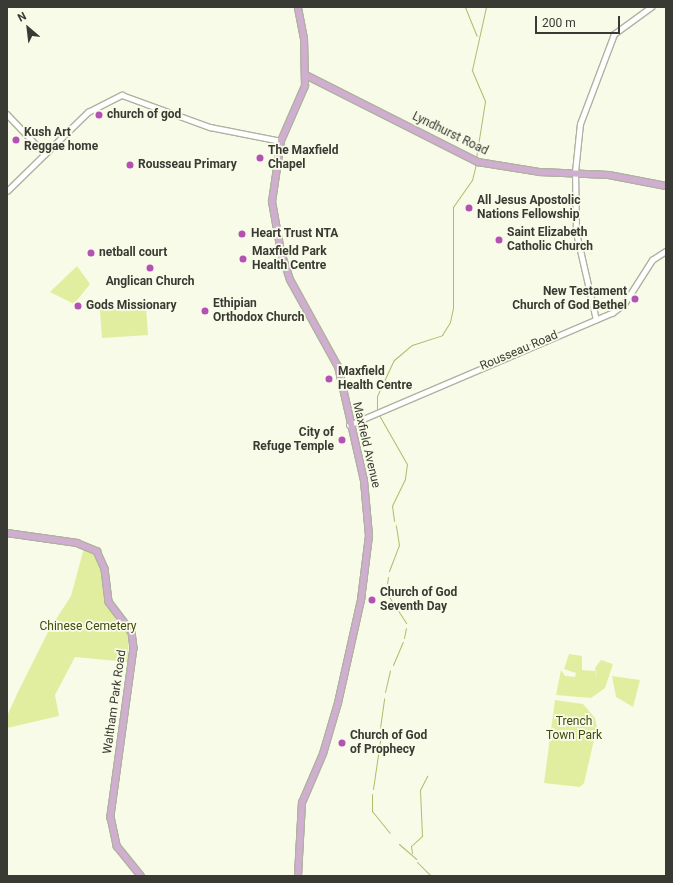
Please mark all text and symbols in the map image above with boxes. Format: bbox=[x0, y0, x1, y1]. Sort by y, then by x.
north arrow bbox=[8, 8, 48, 48]
scale bar bbox=[537, 8, 622, 34]
text: N bbox=[16, 9, 29, 25]
text: 200 m bbox=[542, 16, 576, 30]
place label: church of god bbox=[107, 108, 181, 122]
street label: Lyndhurst Road bbox=[410, 109, 490, 159]
marker: church of god bbox=[94, 110, 104, 120]
place label: Kush Art Reggae home bbox=[24, 126, 98, 154]
marker: Kush Art Reggae home bbox=[11, 135, 21, 145]
place label: The Maxfield Chapel bbox=[268, 144, 338, 172]
marker: The Maxfield Chapel bbox=[255, 153, 265, 163]
place label: Rousseau Primary bbox=[138, 158, 237, 172]
marker: Rousseau Primary bbox=[125, 160, 135, 170]
place label: All Jesus Apostolic Nations Fellowship bbox=[477, 194, 580, 222]
marker: All Jesus Apostolic Nations Fellowship bbox=[464, 203, 474, 213]
place label: Saint Elizabeth Catholic Church bbox=[507, 226, 593, 254]
place label: Heart Trust NTA bbox=[251, 227, 339, 241]
marker: Heart Trust NTA bbox=[236, 228, 248, 240]
marker: Saint Elizabeth Catholic Church bbox=[494, 235, 504, 245]
place label: Maxfield Park Health Centre bbox=[252, 245, 327, 273]
place label: netball court bbox=[99, 246, 167, 260]
marker: netball court bbox=[86, 248, 96, 258]
marker: Maxfield Park Health Centre bbox=[237, 253, 249, 265]
marker: Anglican Church bbox=[145, 263, 155, 273]
place label: Anglican Church bbox=[106, 275, 194, 289]
place label: New Testament Church of God Bethel bbox=[512, 285, 627, 313]
marker: New Testament Church of God Bethel bbox=[630, 294, 640, 304]
place label: Ethipian Orthodox Church bbox=[213, 297, 305, 325]
place label: Gods Missionary bbox=[86, 299, 177, 313]
marker: Gods Missionary bbox=[73, 301, 83, 311]
marker: Ethipian Orthodox Church bbox=[200, 306, 210, 316]
street label: Rousseau Road bbox=[478, 328, 560, 374]
place label: Maxfield Health Centre bbox=[338, 365, 412, 393]
marker: Maxfield Health Centre bbox=[323, 373, 335, 385]
street label: Maxfield Avenue bbox=[349, 401, 383, 489]
place label: City of Refuge Temple bbox=[252, 426, 334, 454]
marker: City of Refuge Temple bbox=[337, 435, 347, 445]
place label: Church of God Seventh Day bbox=[380, 586, 457, 614]
marker: Church of God Seventh Day bbox=[367, 595, 377, 605]
park label: Chinese Cemetery bbox=[39, 620, 137, 634]
street label: Waltham Park Road bbox=[101, 649, 129, 755]
park label: Trench Town Park bbox=[546, 715, 602, 743]
place label: Church of God of Prophecy bbox=[350, 729, 427, 757]
marker: Church of God of Prophecy bbox=[337, 738, 347, 748]

